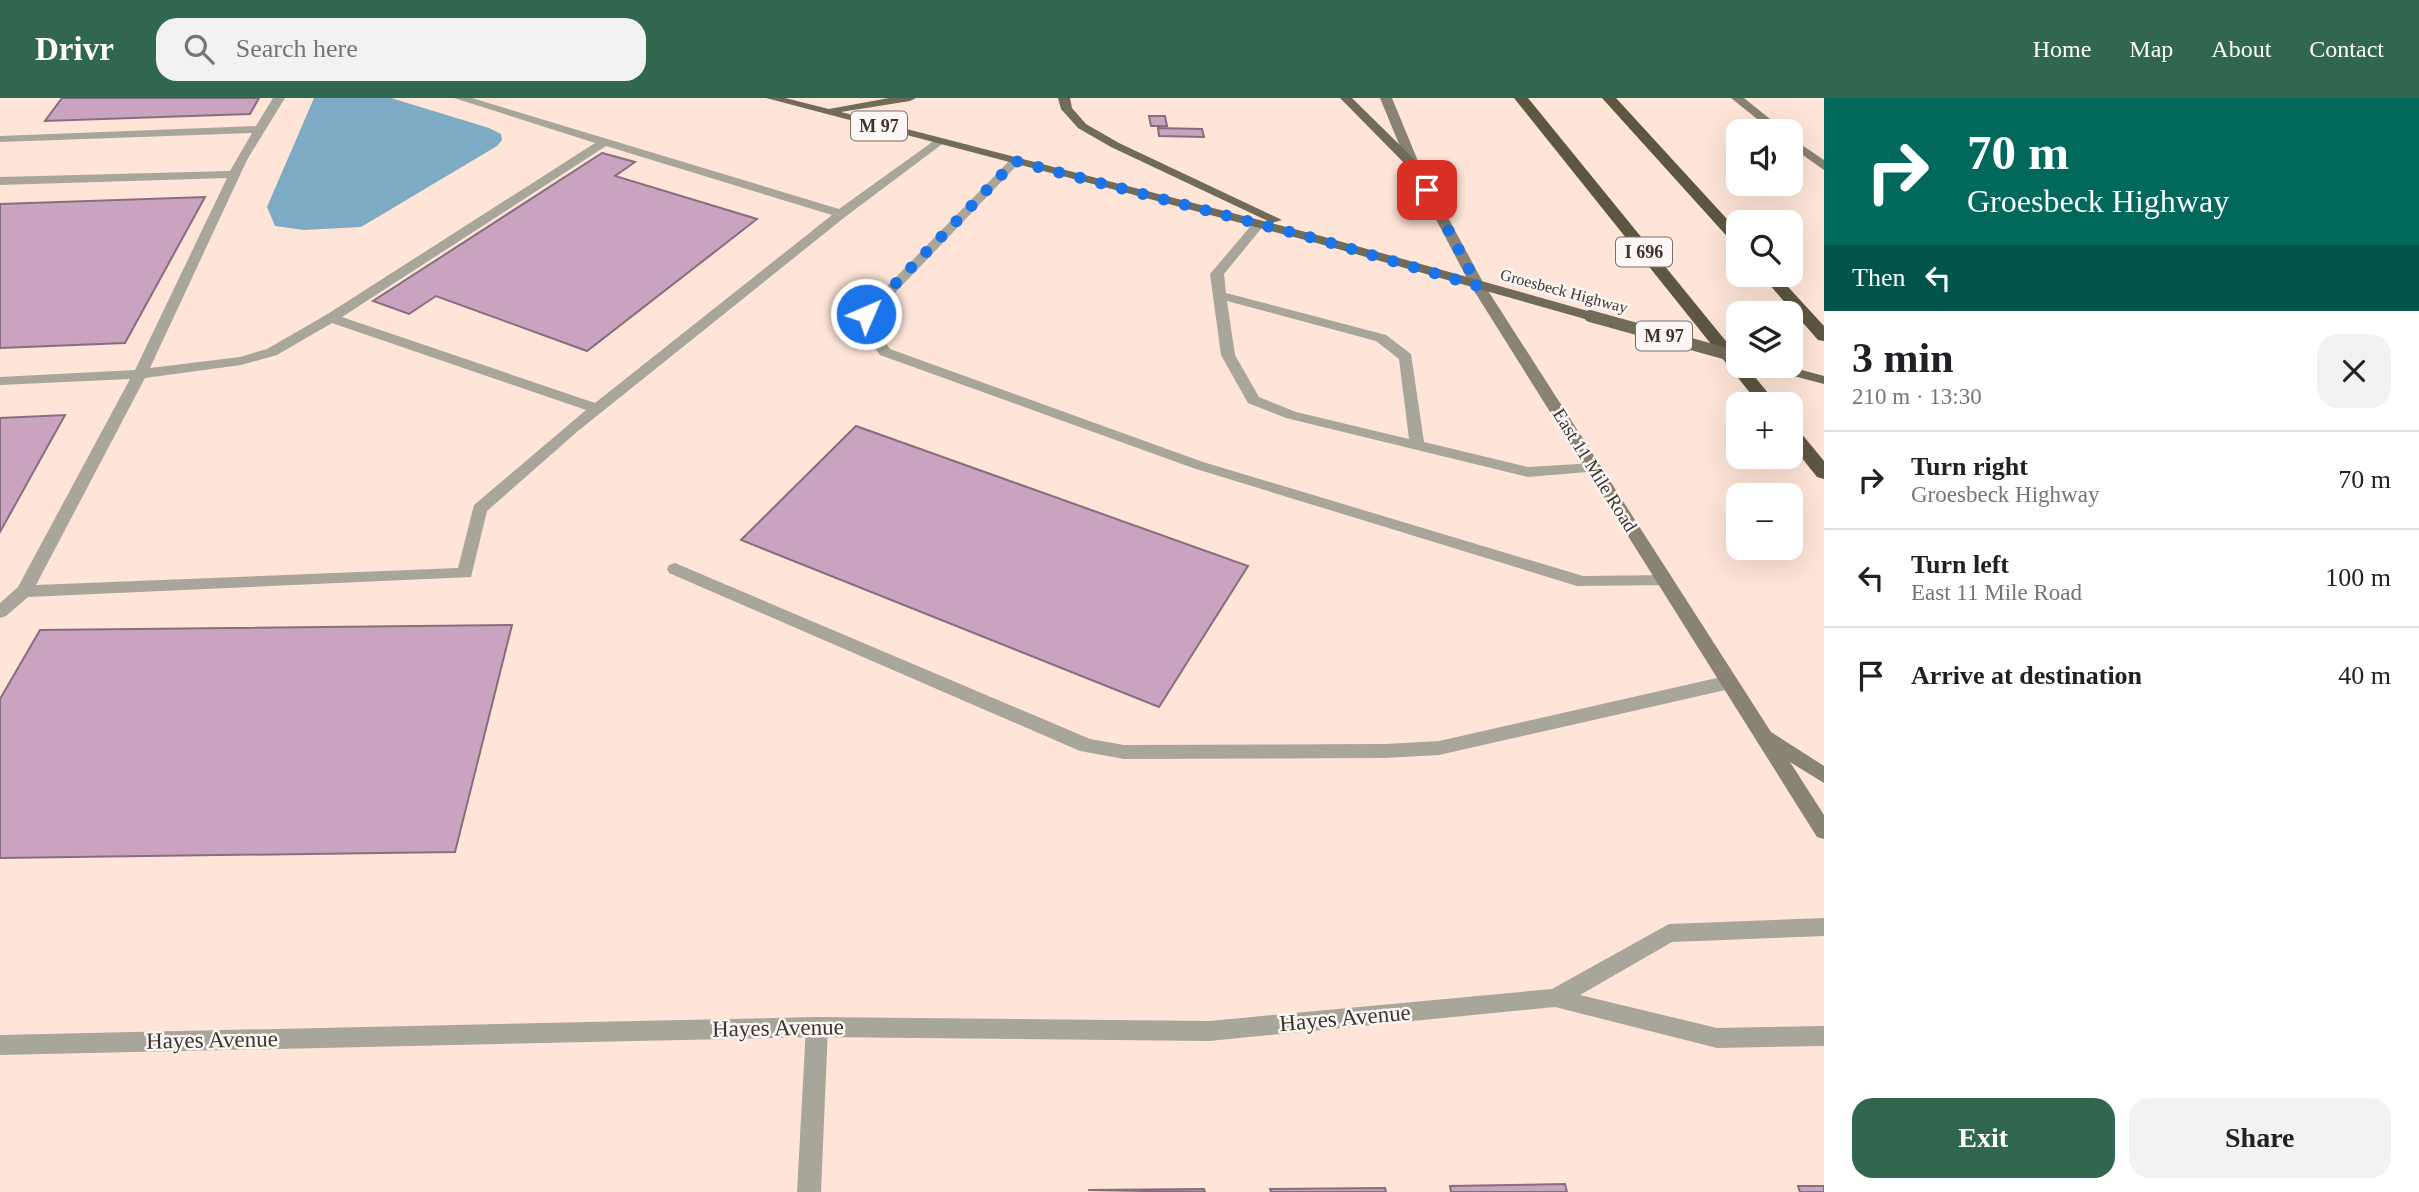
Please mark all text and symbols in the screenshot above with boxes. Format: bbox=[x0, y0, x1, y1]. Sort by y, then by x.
search box bbox=[156, 18, 646, 81]
icon: search bbox=[180, 30, 218, 68]
text: Drivr bbox=[35, 31, 114, 67]
text: Search here bbox=[236, 34, 358, 63]
text: Home bbox=[2033, 36, 2091, 62]
text: Map bbox=[2129, 36, 2173, 62]
text: About bbox=[2211, 36, 2271, 62]
text: Contact bbox=[2309, 36, 2384, 62]
road number: M 97 bbox=[851, 111, 907, 140]
map controls bbox=[1726, 119, 1803, 560]
button: sound bbox=[1726, 119, 1803, 196]
text: 70 m bbox=[1967, 125, 2069, 180]
icon: right bbox=[1852, 126, 1943, 217]
pin bbox=[1397, 160, 1457, 220]
icon: arrive bbox=[1408, 171, 1446, 209]
text: Groesbeck Highway bbox=[1967, 183, 2229, 219]
button: search bbox=[1726, 210, 1803, 287]
road number: I 696 bbox=[1616, 238, 1672, 266]
icon: left bbox=[1919, 259, 1957, 297]
text: Then bbox=[1852, 263, 1905, 292]
street label: Groesbeck Highway bbox=[1498, 266, 1630, 317]
position arrow bbox=[829, 277, 903, 351]
button: layers bbox=[1726, 301, 1803, 378]
road number: M 97 bbox=[1636, 322, 1692, 350]
button: close bbox=[2317, 334, 2391, 408]
text: 3 min bbox=[1852, 335, 1954, 381]
text: 210 m · 13:30 bbox=[1852, 384, 1982, 409]
button: + bbox=[1726, 392, 1803, 469]
street label: East 11 Mile Road bbox=[1549, 405, 1642, 536]
text: Turn right bbox=[1911, 452, 2028, 481]
icon: right bbox=[1852, 461, 1890, 499]
text: 70 m bbox=[2338, 465, 2391, 494]
text: Groesbeck Highway bbox=[1911, 482, 2099, 507]
button: − bbox=[1726, 483, 1803, 560]
text: Turn left bbox=[1911, 550, 2009, 579]
icon: left bbox=[1852, 559, 1890, 597]
text: 100 m bbox=[2325, 563, 2391, 592]
text: East 11 Mile Road bbox=[1911, 580, 2082, 605]
icon: arrive bbox=[1852, 657, 1890, 695]
text: Arrive at destination bbox=[1911, 661, 2142, 690]
text: 40 m bbox=[2338, 661, 2391, 690]
street label: Hayes Avenue bbox=[1278, 1000, 1412, 1036]
street label: Hayes Avenue bbox=[712, 1014, 844, 1042]
street label: Hayes Avenue bbox=[146, 1026, 278, 1054]
button: Exit bbox=[1852, 1098, 2115, 1178]
button: Share bbox=[2129, 1098, 2391, 1178]

